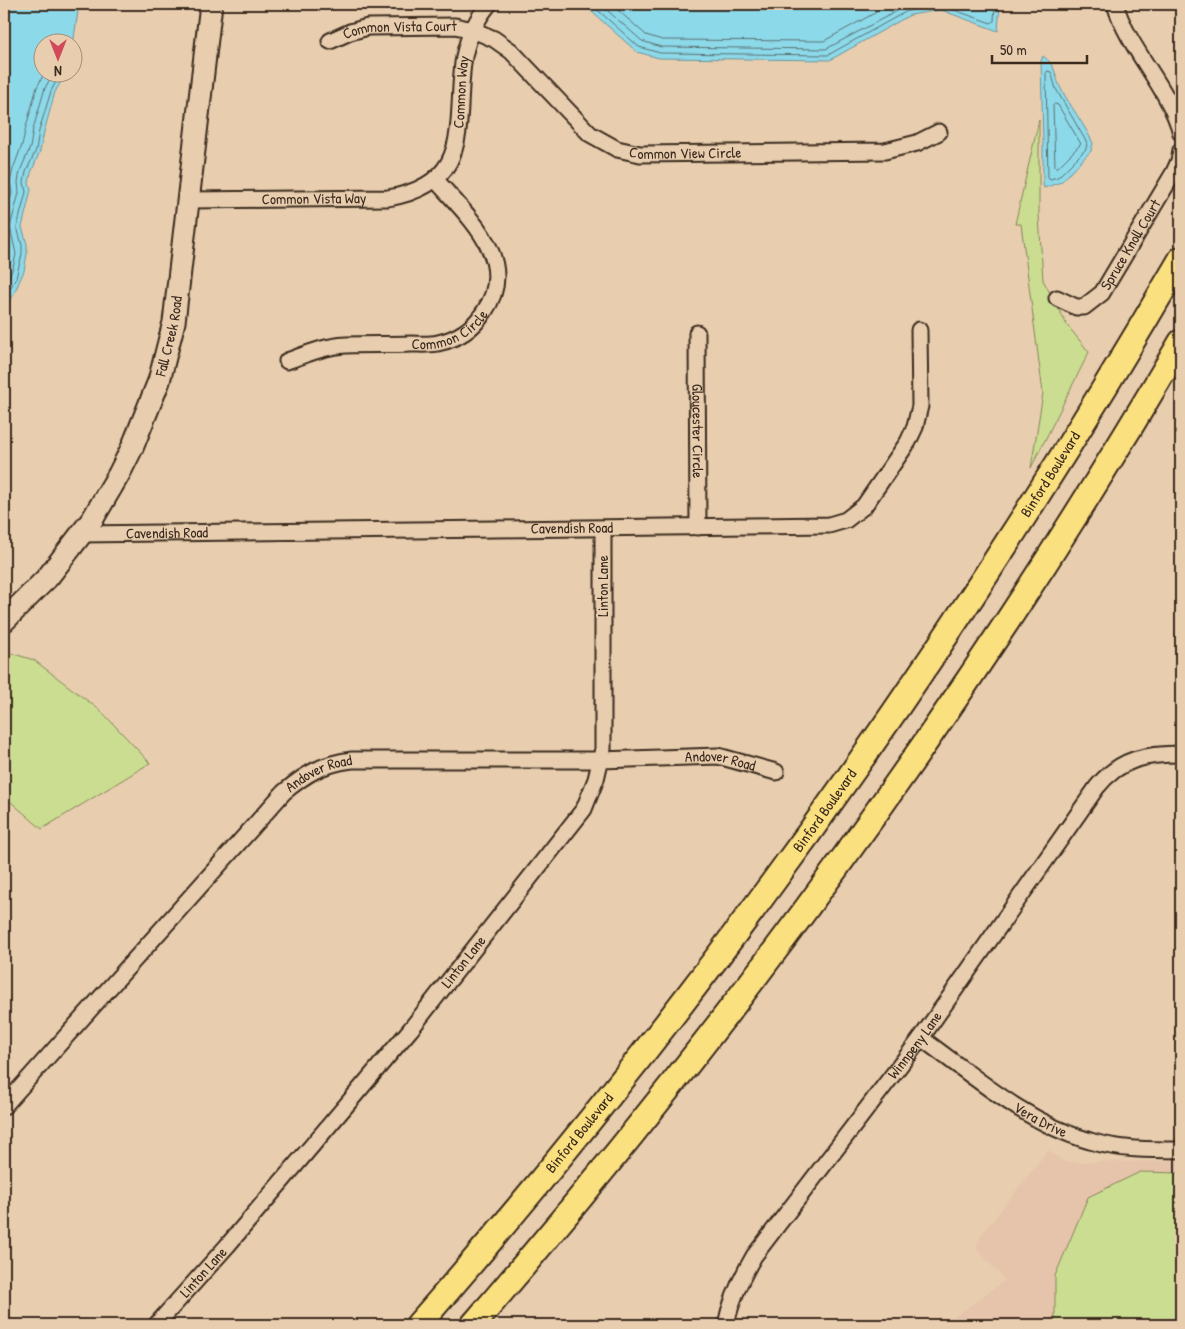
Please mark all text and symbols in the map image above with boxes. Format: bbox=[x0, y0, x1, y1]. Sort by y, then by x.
street label: Common Vista Court bbox=[339, 15, 457, 44]
north arrow bbox=[32, 32, 82, 82]
scale bar bbox=[992, 32, 1088, 64]
text: 50 m bbox=[1000, 39, 1027, 60]
street label: Common Way bbox=[447, 54, 474, 129]
text: N bbox=[54, 62, 62, 81]
street label: Common View Circle bbox=[627, 141, 742, 164]
street label: Common Vista Way bbox=[262, 187, 366, 209]
street label: Spruce Knoll Court bbox=[1095, 194, 1166, 294]
street label: Fall Creek Road bbox=[149, 295, 187, 379]
street label: Common Circle bbox=[411, 305, 493, 354]
street label: Gloucester Circle bbox=[687, 384, 709, 478]
street label: Binford Boulevard bbox=[1015, 427, 1085, 521]
street label: Cavendish Road bbox=[531, 517, 613, 539]
street label: Cavendish Road bbox=[126, 521, 208, 543]
street label: Linton Lane bbox=[592, 555, 613, 617]
street label: Andover Road bbox=[685, 745, 758, 776]
street label: Andover Road bbox=[281, 749, 353, 797]
street label: Binford Boulevard bbox=[787, 764, 861, 856]
street label: Linton Lane bbox=[436, 931, 490, 992]
street label: Winnpeny Lane bbox=[882, 1007, 947, 1083]
street label: Binford Boulevard bbox=[540, 1088, 618, 1177]
street label: Vera Drive bbox=[1010, 1097, 1070, 1142]
street label: Linton Lane bbox=[175, 1242, 231, 1302]

